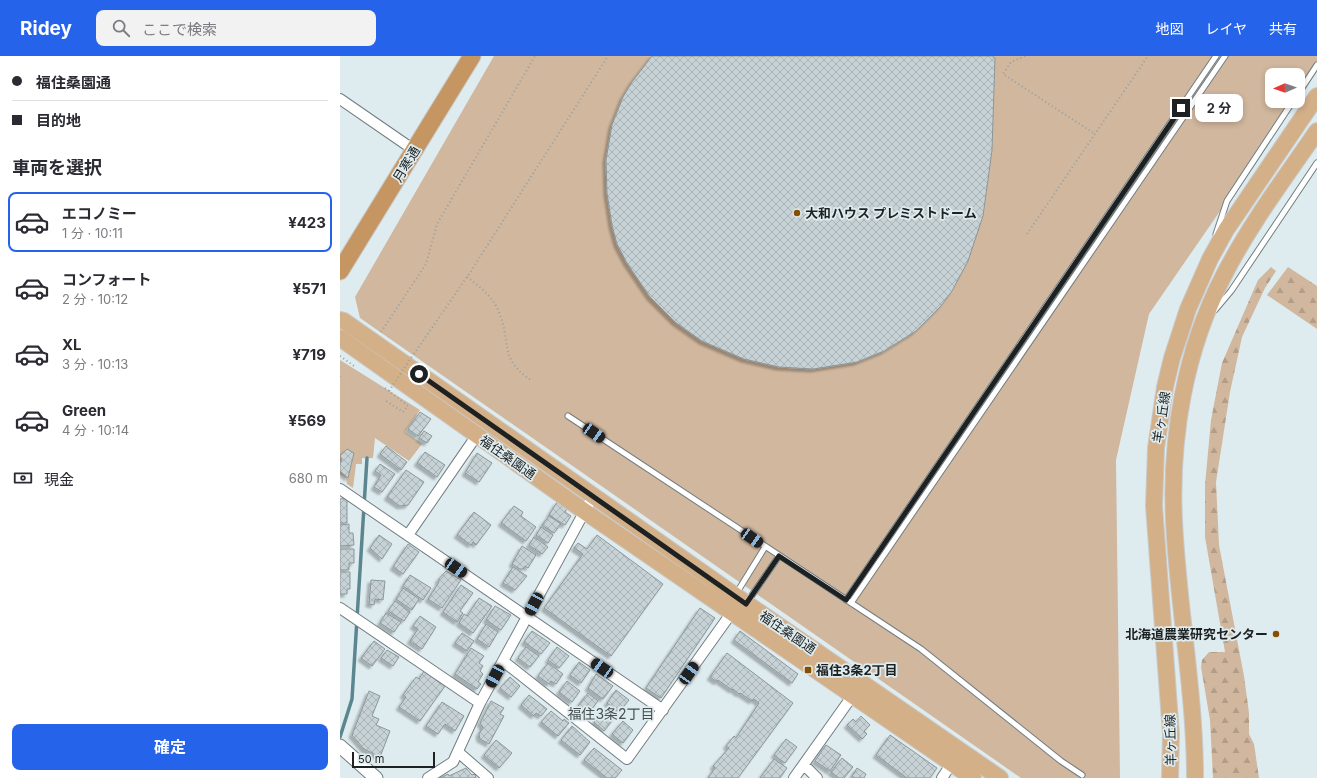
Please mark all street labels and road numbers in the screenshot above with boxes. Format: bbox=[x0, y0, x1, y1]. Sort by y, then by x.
street label: 月寒通 bbox=[389, 143, 423, 185]
street label: 羊ヶ丘線 bbox=[1149, 390, 1173, 444]
street label: 福住桑園通 bbox=[477, 432, 539, 482]
street label: 福住桑園通 bbox=[757, 607, 819, 657]
street label: 羊ヶ丘線 bbox=[1162, 714, 1178, 766]

